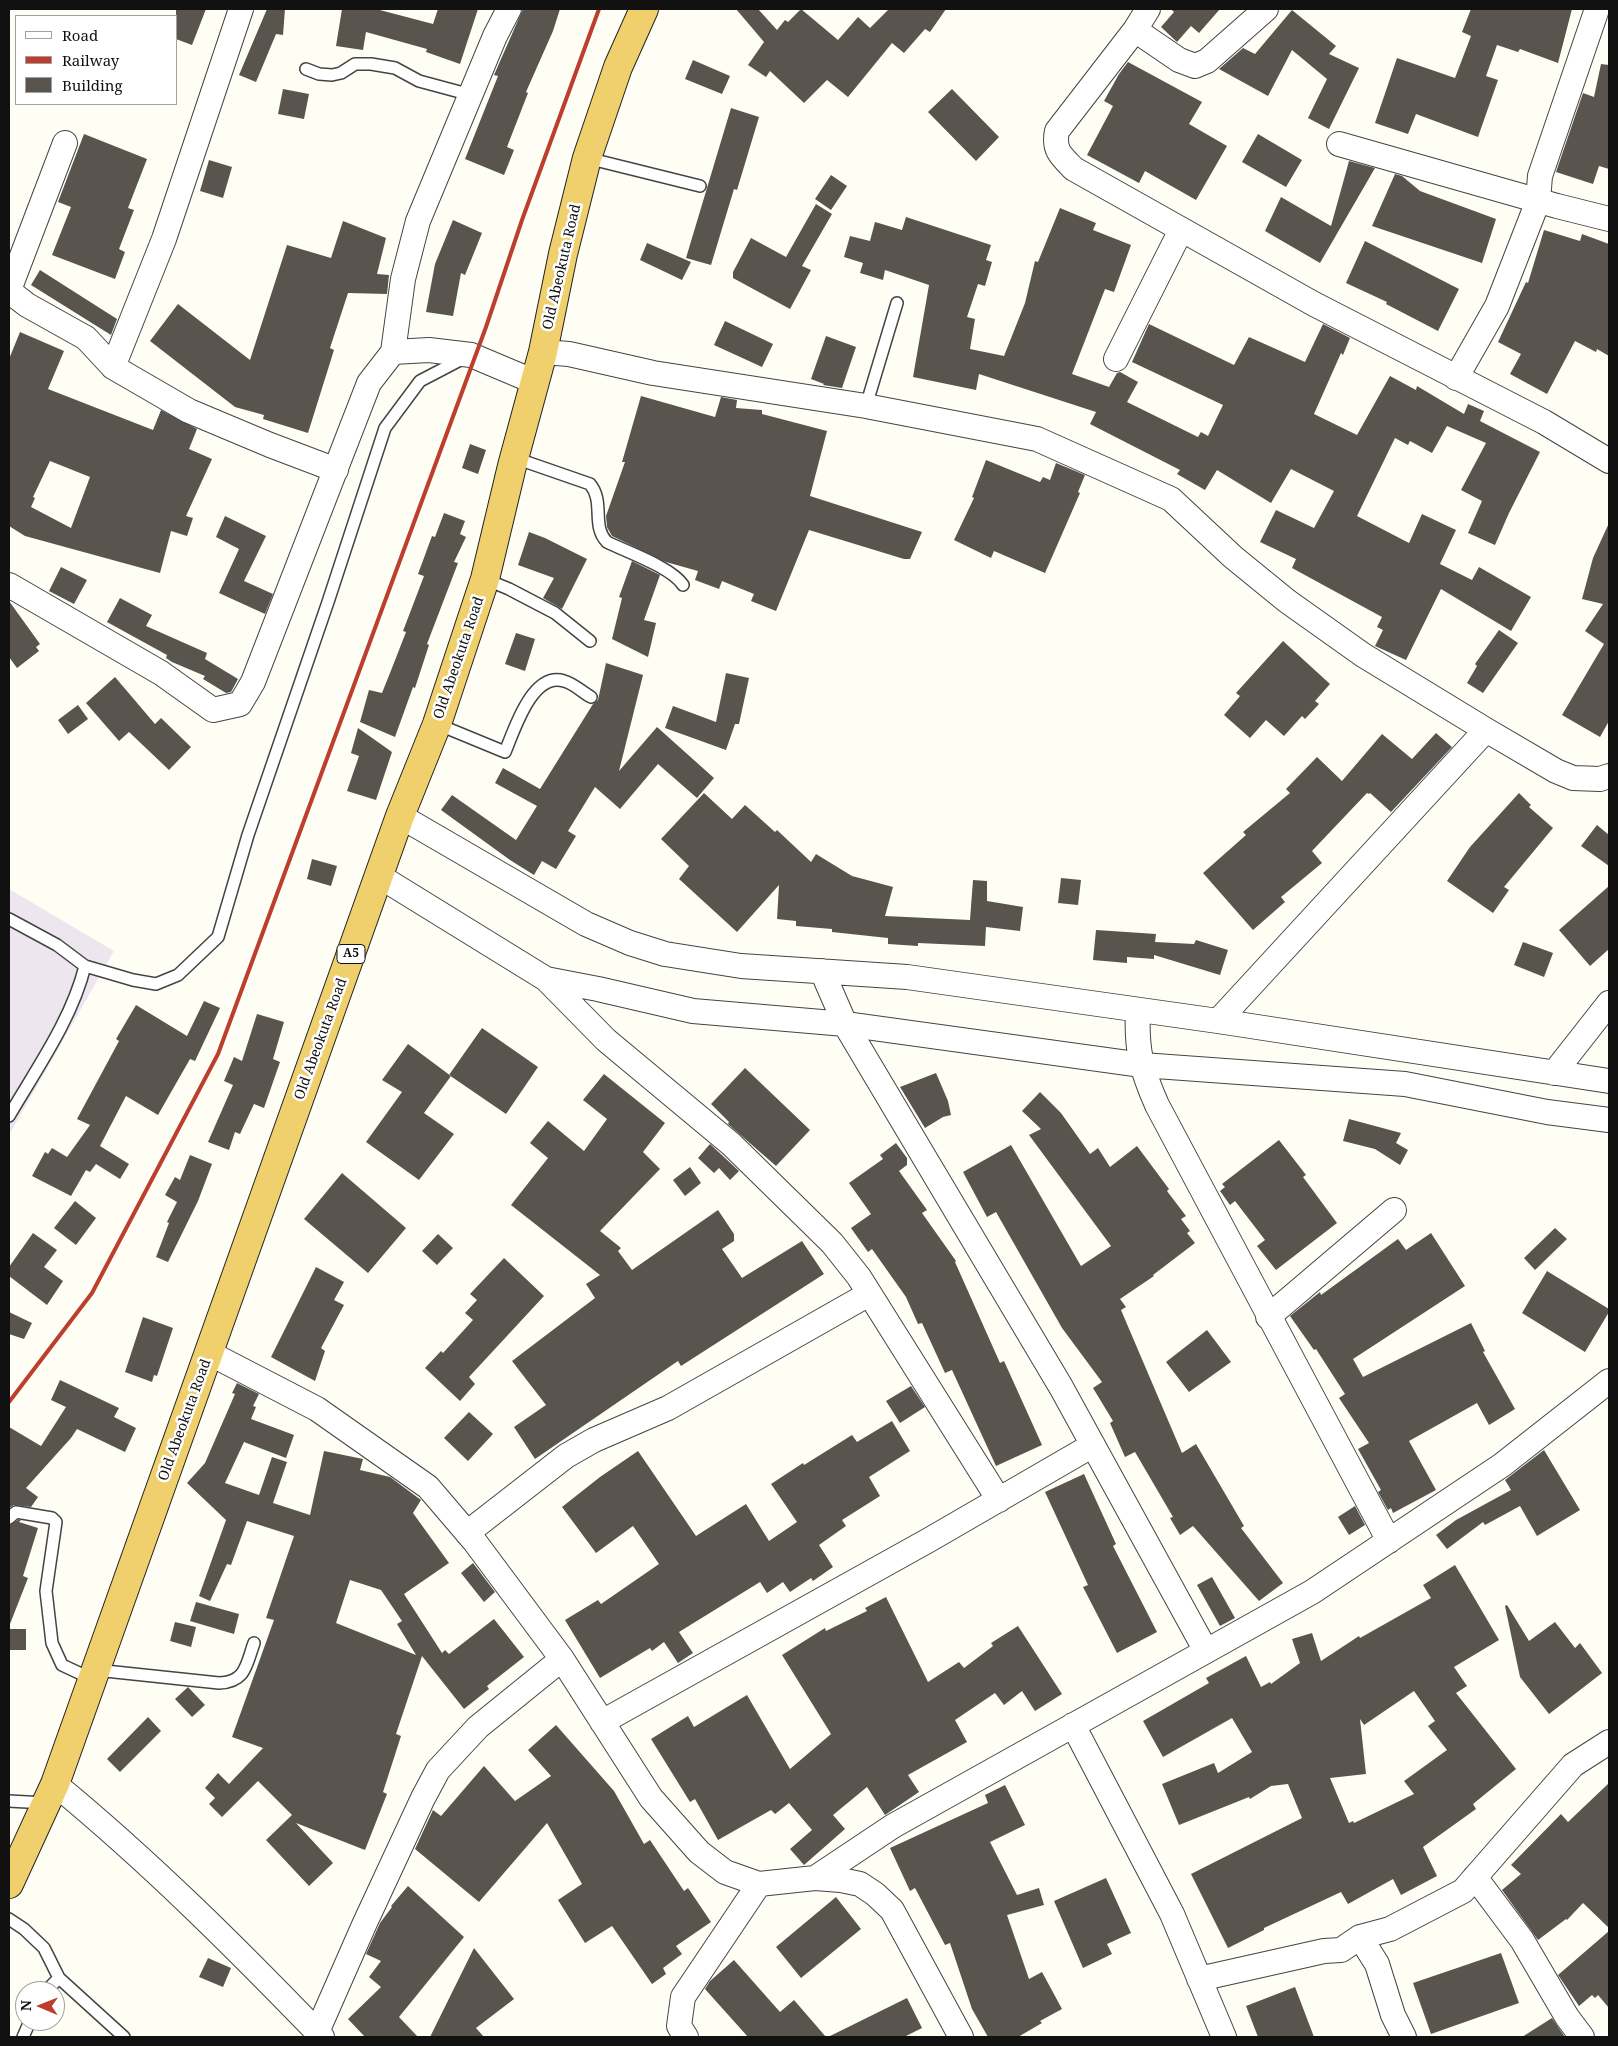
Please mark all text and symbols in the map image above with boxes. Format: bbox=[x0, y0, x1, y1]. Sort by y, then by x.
legend bbox=[15, 15, 178, 105]
text: Road bbox=[62, 25, 98, 45]
text: Railway bbox=[62, 50, 119, 70]
text: Building bbox=[62, 75, 123, 95]
street label: Old Abeokuta Road bbox=[539, 203, 585, 331]
street label: Old Abeokuta Road bbox=[430, 595, 488, 721]
road number: A5 bbox=[337, 944, 365, 964]
street label: Old Abeokuta Road bbox=[291, 976, 351, 1102]
street label: Old Abeokuta Road bbox=[155, 1357, 215, 1483]
north arrow bbox=[15, 1981, 65, 2031]
text: N bbox=[16, 2000, 35, 2011]

